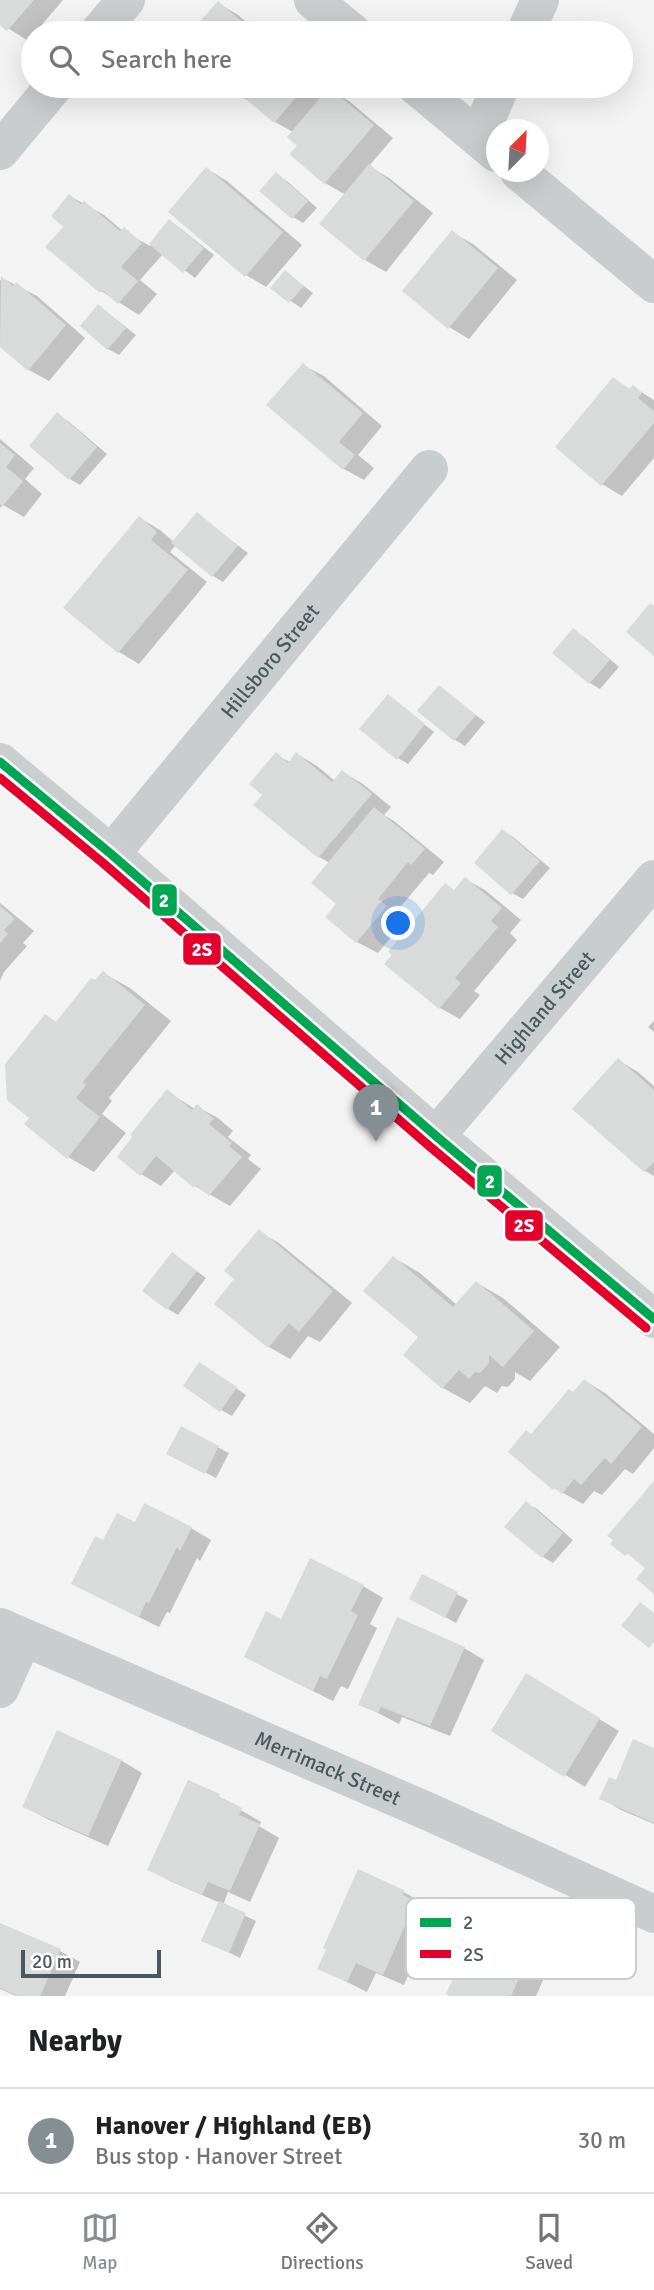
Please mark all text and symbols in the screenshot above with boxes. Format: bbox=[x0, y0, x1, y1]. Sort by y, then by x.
search box bbox=[21, 21, 633, 98]
icon: search bbox=[45, 41, 83, 79]
text: Search here bbox=[101, 44, 232, 76]
north arrow bbox=[486, 119, 549, 182]
street label: Hillsboro Street bbox=[215, 599, 325, 724]
line badge: 2 bbox=[151, 883, 178, 917]
text: 2 bbox=[159, 889, 169, 913]
your location bbox=[381, 906, 415, 940]
line badge: 2S bbox=[182, 932, 222, 966]
text: 2S bbox=[192, 938, 213, 962]
street label: Highland Street bbox=[489, 946, 600, 1070]
pin: 1 bbox=[353, 1084, 399, 1142]
line badge: 2 bbox=[476, 1164, 503, 1198]
text: 2 bbox=[485, 1170, 495, 1194]
line badge: 2S bbox=[504, 1209, 544, 1242]
text: 2S bbox=[514, 1214, 535, 1238]
street label: Merrimack Street bbox=[251, 1725, 405, 1811]
legend bbox=[406, 1898, 636, 1979]
text: 2 bbox=[463, 1911, 473, 1935]
text: 2S bbox=[463, 1943, 484, 1967]
scale bar bbox=[21, 1947, 161, 1979]
text: 20 m bbox=[32, 1950, 72, 1974]
text: Nearby bbox=[28, 2023, 122, 2060]
text: Hanover / Highland (EB) bbox=[95, 2110, 372, 2142]
text: 1 bbox=[45, 2126, 57, 2155]
text: 30 m bbox=[578, 2126, 626, 2155]
text: Bus stop · Hanover Street bbox=[95, 2142, 342, 2171]
tab: Map bbox=[81, 2209, 119, 2275]
tab: Directions bbox=[281, 2209, 364, 2275]
tab: Saved bbox=[525, 2209, 573, 2275]

